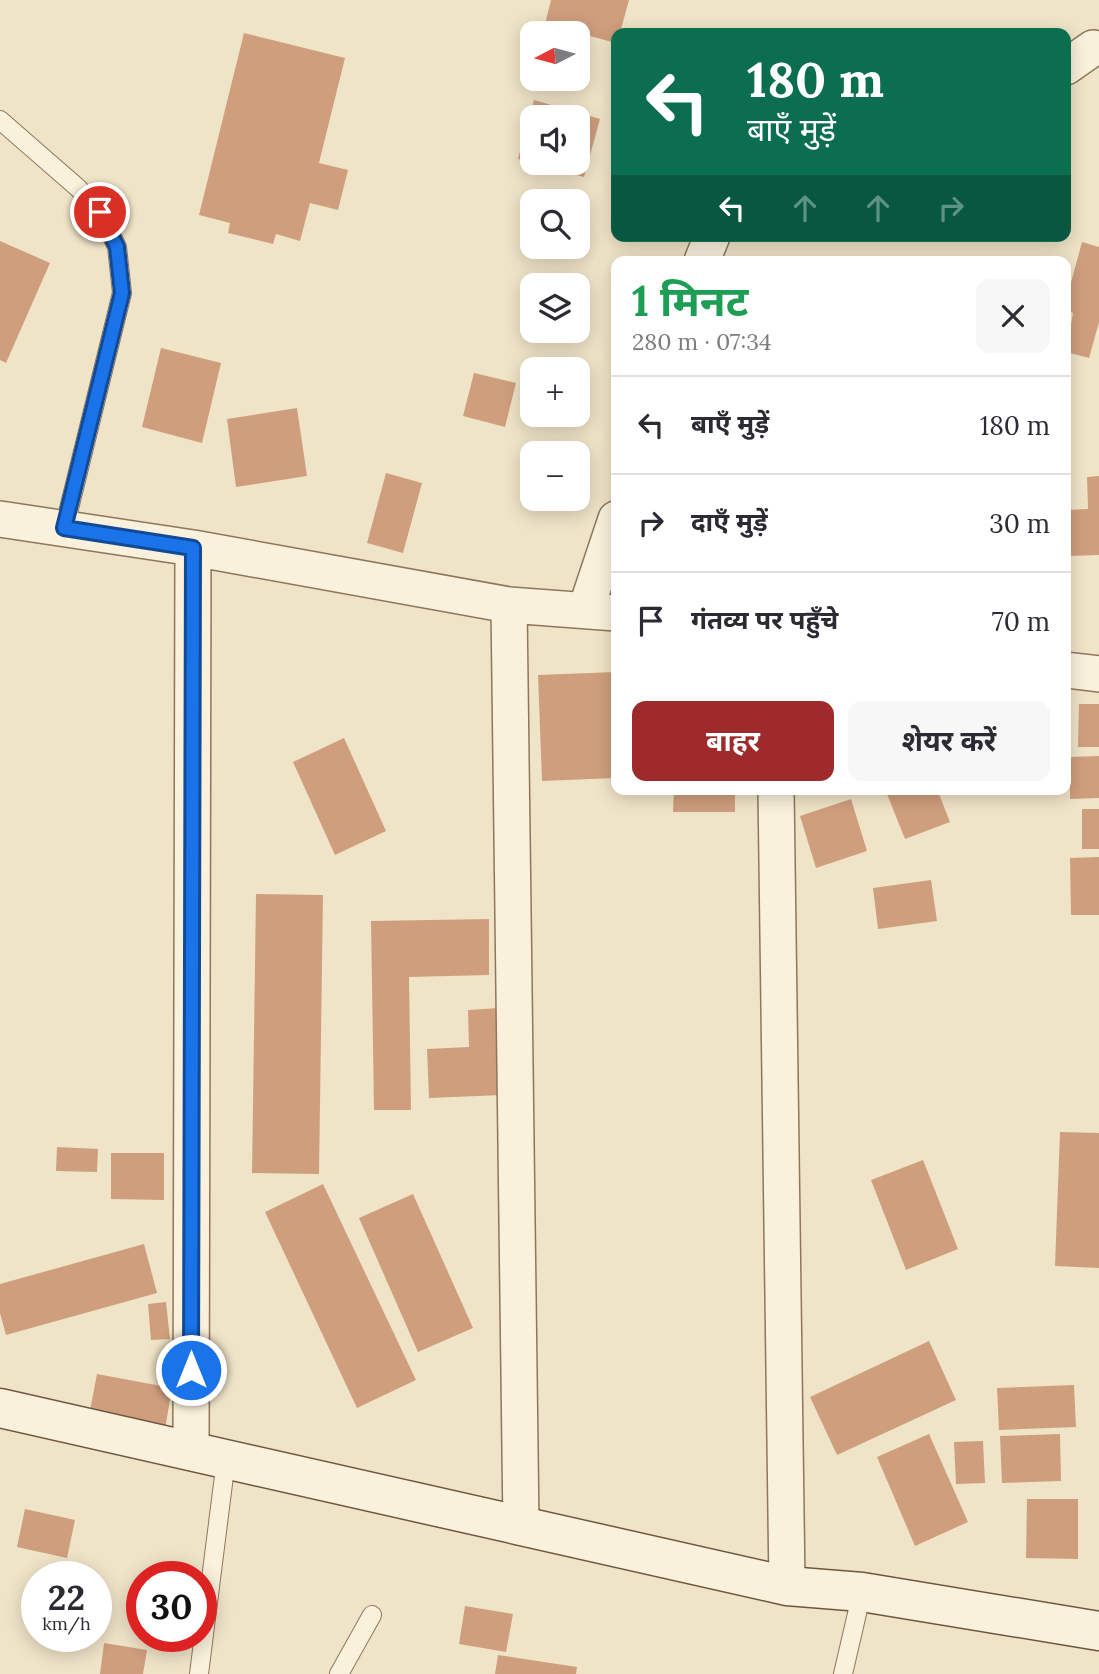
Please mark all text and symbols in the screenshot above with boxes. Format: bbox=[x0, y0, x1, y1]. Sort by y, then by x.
north arrow bbox=[520, 21, 590, 91]
map controls bbox=[520, 21, 590, 511]
text: 180 m bbox=[747, 48, 884, 110]
icon: left bbox=[632, 56, 723, 147]
button: sound bbox=[520, 105, 590, 175]
text: बाएँ मुड़ें bbox=[747, 109, 836, 150]
pin bbox=[70, 182, 130, 242]
button: search bbox=[520, 189, 590, 259]
icon: left bbox=[713, 189, 751, 227]
icon: ahead bbox=[786, 189, 824, 227]
icon: ahead bbox=[859, 189, 897, 227]
icon: right bbox=[932, 189, 970, 227]
icon: arrive bbox=[81, 193, 119, 231]
button: layers bbox=[520, 273, 590, 343]
text: 1 मिनट bbox=[632, 274, 748, 328]
button: close bbox=[976, 279, 1050, 353]
text: 280 m · 07:34 bbox=[632, 327, 771, 356]
button: + bbox=[520, 357, 590, 427]
icon: left bbox=[632, 406, 670, 444]
text: बाएँ मुड़ें bbox=[691, 407, 769, 440]
text: 180 m bbox=[980, 409, 1050, 442]
button: − bbox=[520, 441, 590, 511]
icon: right bbox=[632, 504, 670, 542]
text: दाएँ मुड़ें bbox=[691, 505, 768, 538]
text: 30 m bbox=[989, 507, 1050, 540]
icon: arrive bbox=[632, 602, 670, 640]
text: गंतव्य पर पहुँचे bbox=[691, 603, 838, 636]
text: 70 m bbox=[992, 605, 1050, 638]
button: बाहर bbox=[632, 701, 834, 781]
button: शेयर करें bbox=[848, 701, 1050, 781]
position arrow bbox=[154, 1333, 228, 1407]
speed limit sign: 30 bbox=[126, 1561, 217, 1652]
text: 22 bbox=[48, 1575, 85, 1620]
text: km/h bbox=[42, 1612, 91, 1635]

